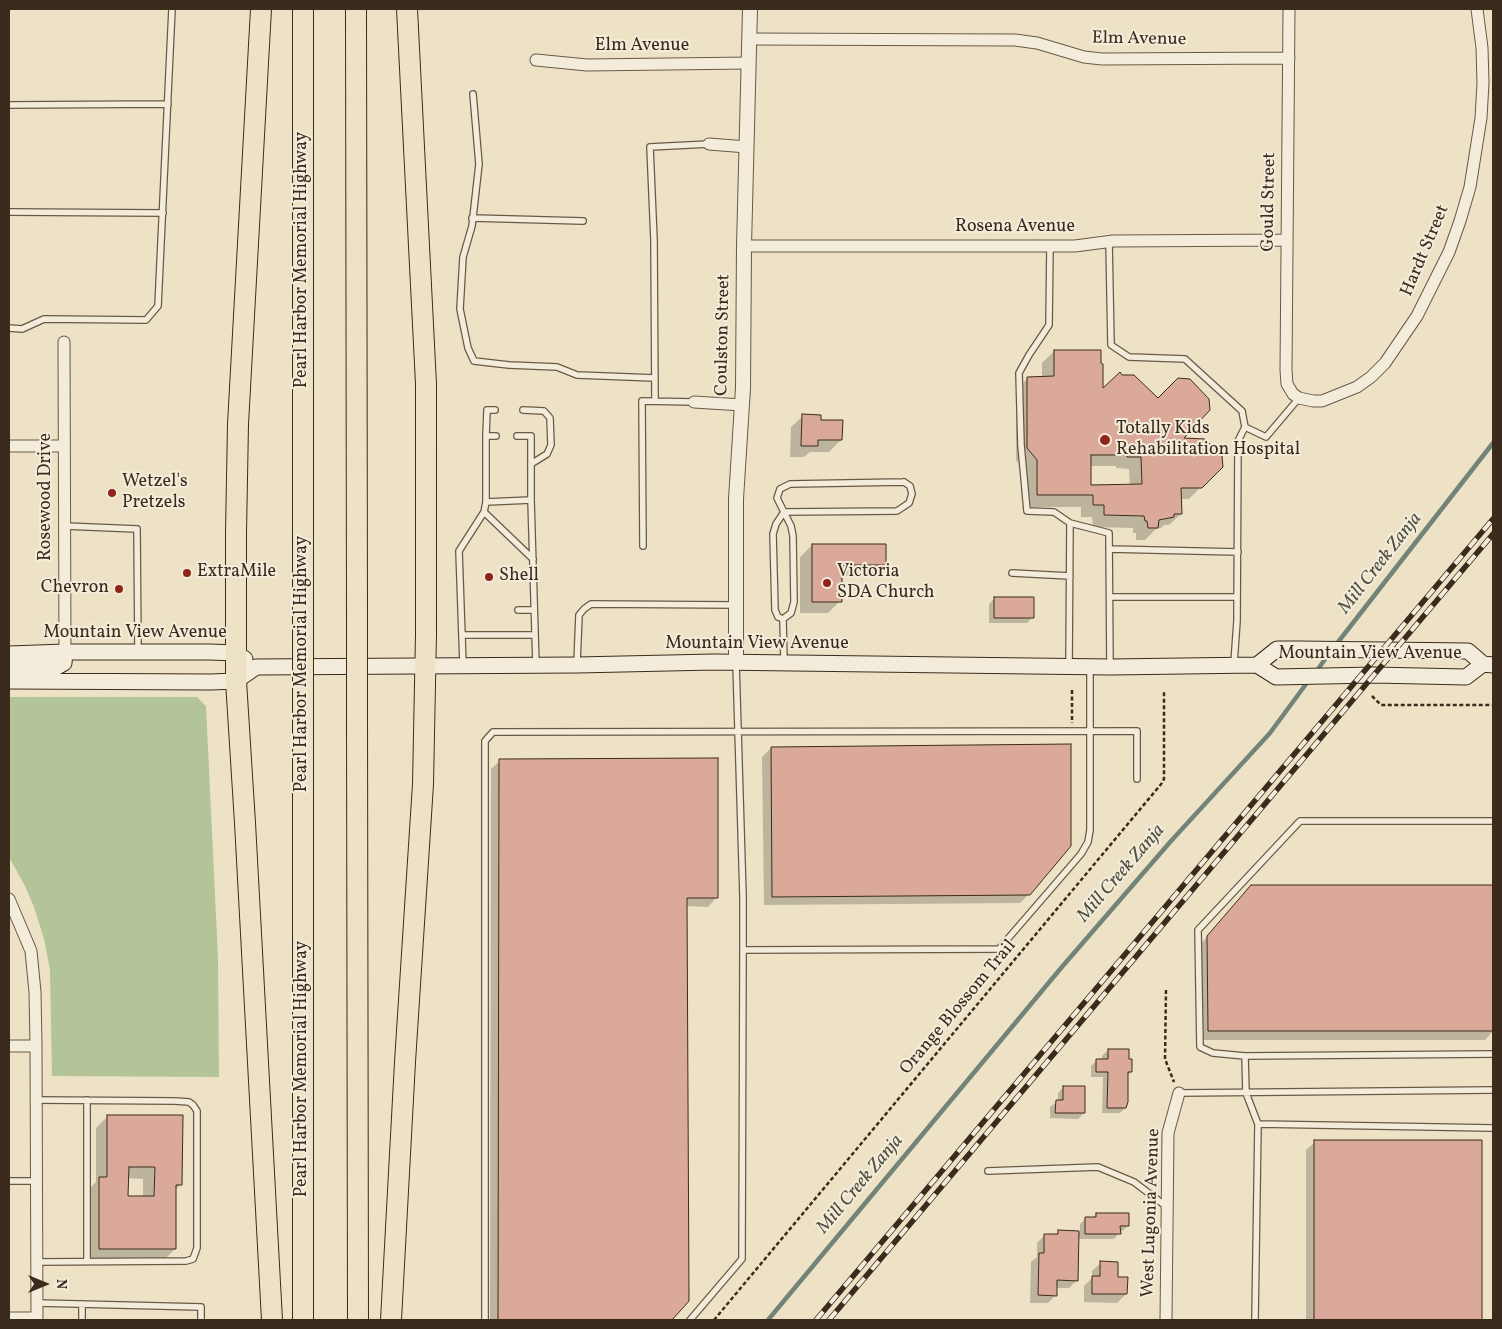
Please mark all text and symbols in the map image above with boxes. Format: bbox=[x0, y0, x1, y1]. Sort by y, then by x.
street label: Elm Avenue bbox=[1092, 28, 1186, 52]
street label: Elm Avenue bbox=[595, 36, 689, 58]
street label: Pearl Harbor Memorial Highway bbox=[292, 132, 314, 388]
street label: Gould Street bbox=[1258, 152, 1282, 252]
street label: Hardt Street bbox=[1397, 202, 1455, 300]
street label: Rosena Avenue bbox=[955, 217, 1075, 239]
street label: Coulston Street bbox=[712, 274, 736, 396]
place label: Totally Kids Rehabilitation Hospital bbox=[1116, 419, 1300, 462]
street label: Rosewood Drive bbox=[36, 433, 58, 561]
marker: Totally Kids Rehabilitation Hospital bbox=[1098, 433, 1112, 447]
place label: Wetzel's Pretzels bbox=[122, 472, 188, 514]
marker: Wetzel's Pretzels bbox=[106, 487, 118, 499]
water label: Mill Creek Zanja bbox=[1334, 509, 1428, 619]
street label: Pearl Harbor Memorial Highway bbox=[292, 536, 314, 792]
place label: ExtraMile bbox=[197, 562, 276, 584]
place label: Victoria SDA Church bbox=[837, 562, 934, 604]
place label: Shell bbox=[499, 566, 539, 588]
marker: ExtraMile bbox=[181, 567, 193, 579]
marker: Shell bbox=[483, 571, 495, 583]
marker: Victoria SDA Church bbox=[821, 577, 833, 589]
place label: Chevron bbox=[41, 578, 109, 600]
marker: Chevron bbox=[113, 583, 125, 595]
street label: Mountain View Avenue bbox=[43, 623, 227, 645]
street label: Mountain View Avenue bbox=[665, 634, 849, 656]
street label: Mountain View Avenue bbox=[1278, 644, 1462, 666]
water label: Mill Creek Zanja bbox=[1073, 820, 1171, 928]
street label: Orange Blossom Trail bbox=[896, 936, 1022, 1080]
street label: Pearl Harbor Memorial Highway bbox=[292, 941, 314, 1197]
street label: West Lugonia Avenue bbox=[1138, 1128, 1166, 1298]
water label: Mill Creek Zanja bbox=[813, 1131, 909, 1239]
north arrow bbox=[20, 1259, 70, 1309]
text: N bbox=[51, 1279, 70, 1289]

